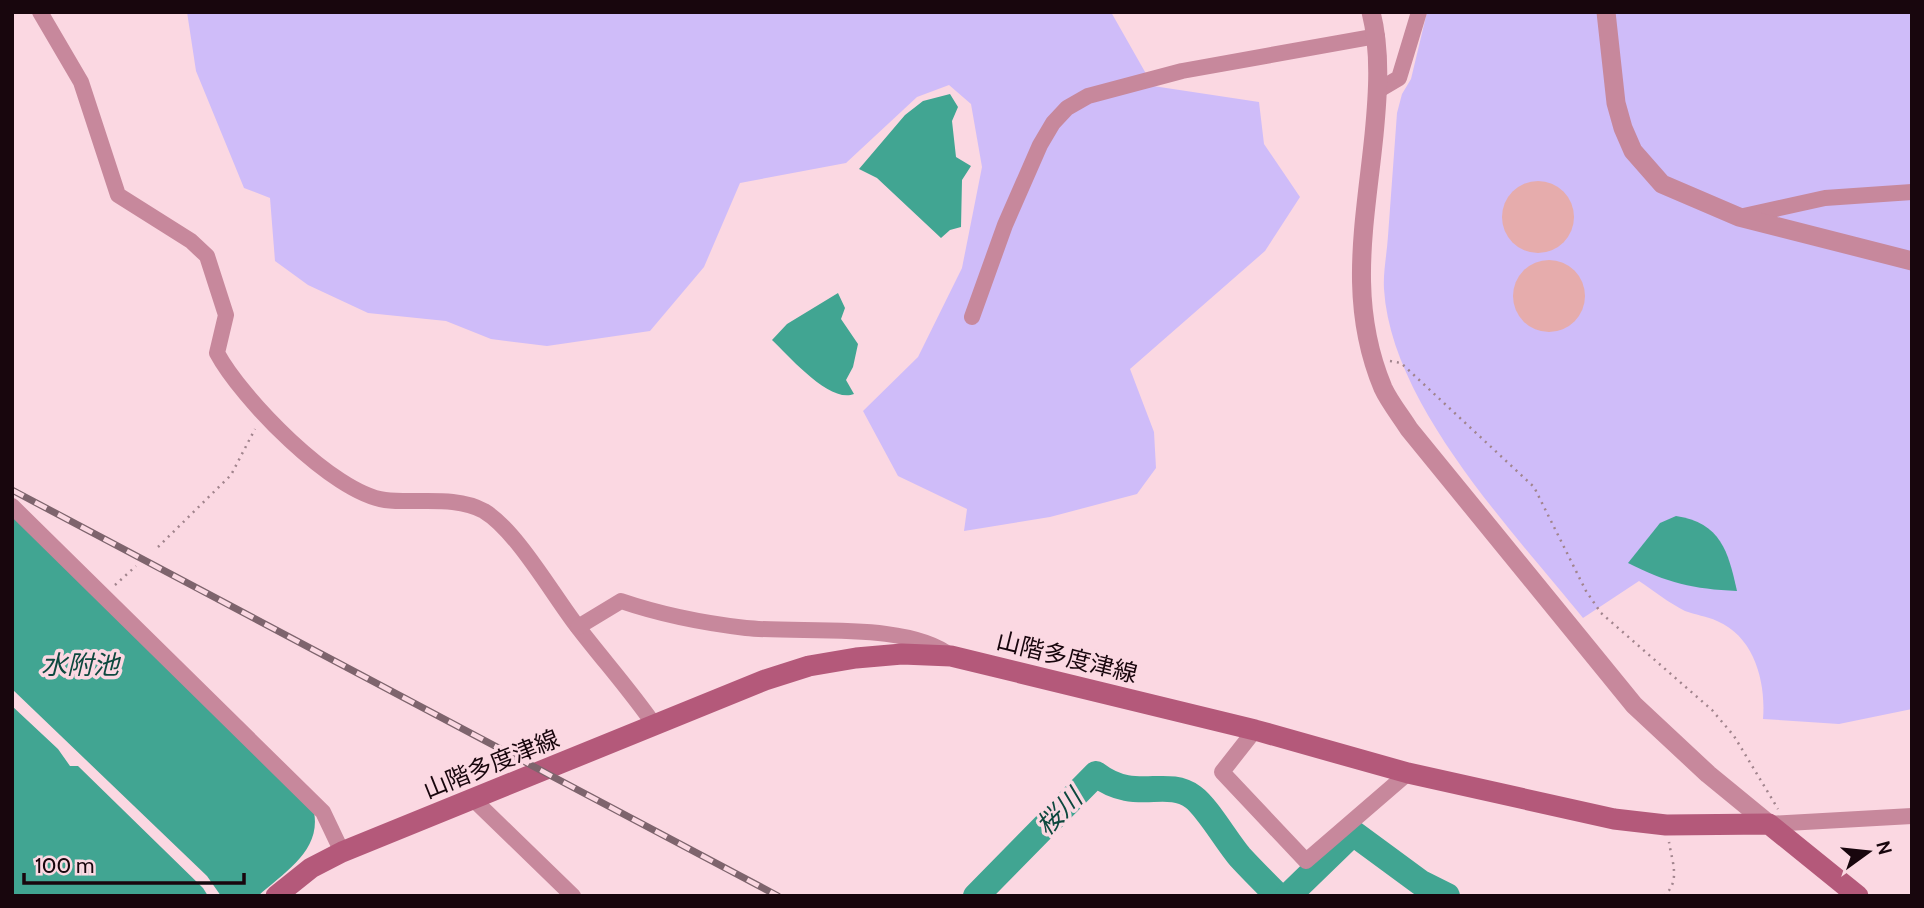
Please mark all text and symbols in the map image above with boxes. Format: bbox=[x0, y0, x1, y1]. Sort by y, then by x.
street label: 山階多度津線 bbox=[994, 626, 1140, 688]
water label: 水附池 bbox=[41, 649, 122, 681]
street label: 山階多度津線 bbox=[419, 724, 563, 804]
water label: 桜川 bbox=[1029, 780, 1091, 842]
north arrow bbox=[1833, 817, 1903, 887]
text: N bbox=[1871, 838, 1897, 857]
scale bar bbox=[24, 842, 245, 886]
text: 100 m bbox=[35, 853, 94, 878]

